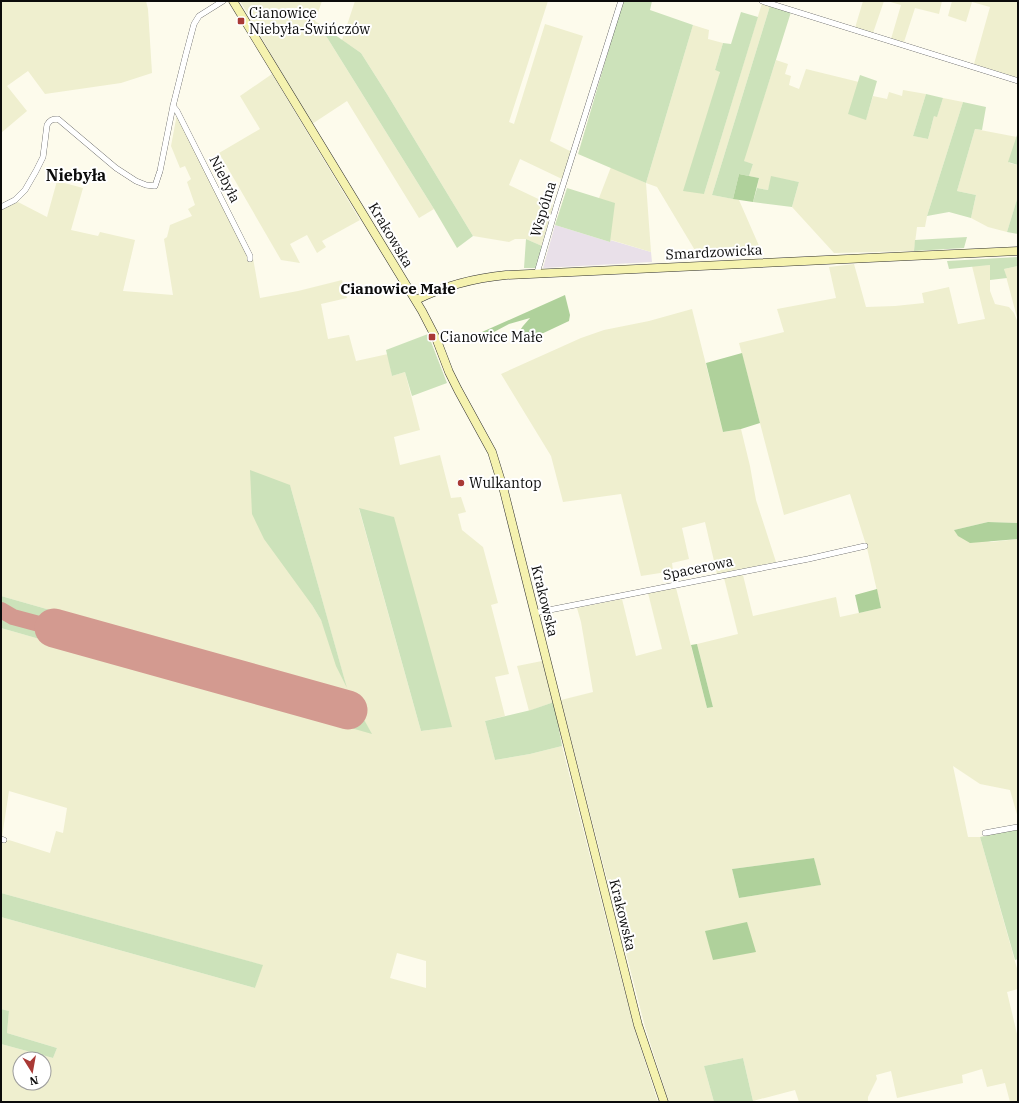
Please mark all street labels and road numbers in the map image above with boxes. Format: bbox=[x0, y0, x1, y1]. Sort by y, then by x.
street label: Niebyła bbox=[205, 152, 245, 206]
street label: Wspólna bbox=[526, 179, 560, 239]
street label: Krakowska bbox=[365, 199, 418, 271]
street label: Smardzowicka bbox=[665, 240, 763, 264]
street label: Spacerowa bbox=[661, 552, 735, 584]
street label: Krakowska bbox=[527, 563, 563, 639]
street label: Krakowska bbox=[605, 877, 641, 953]

